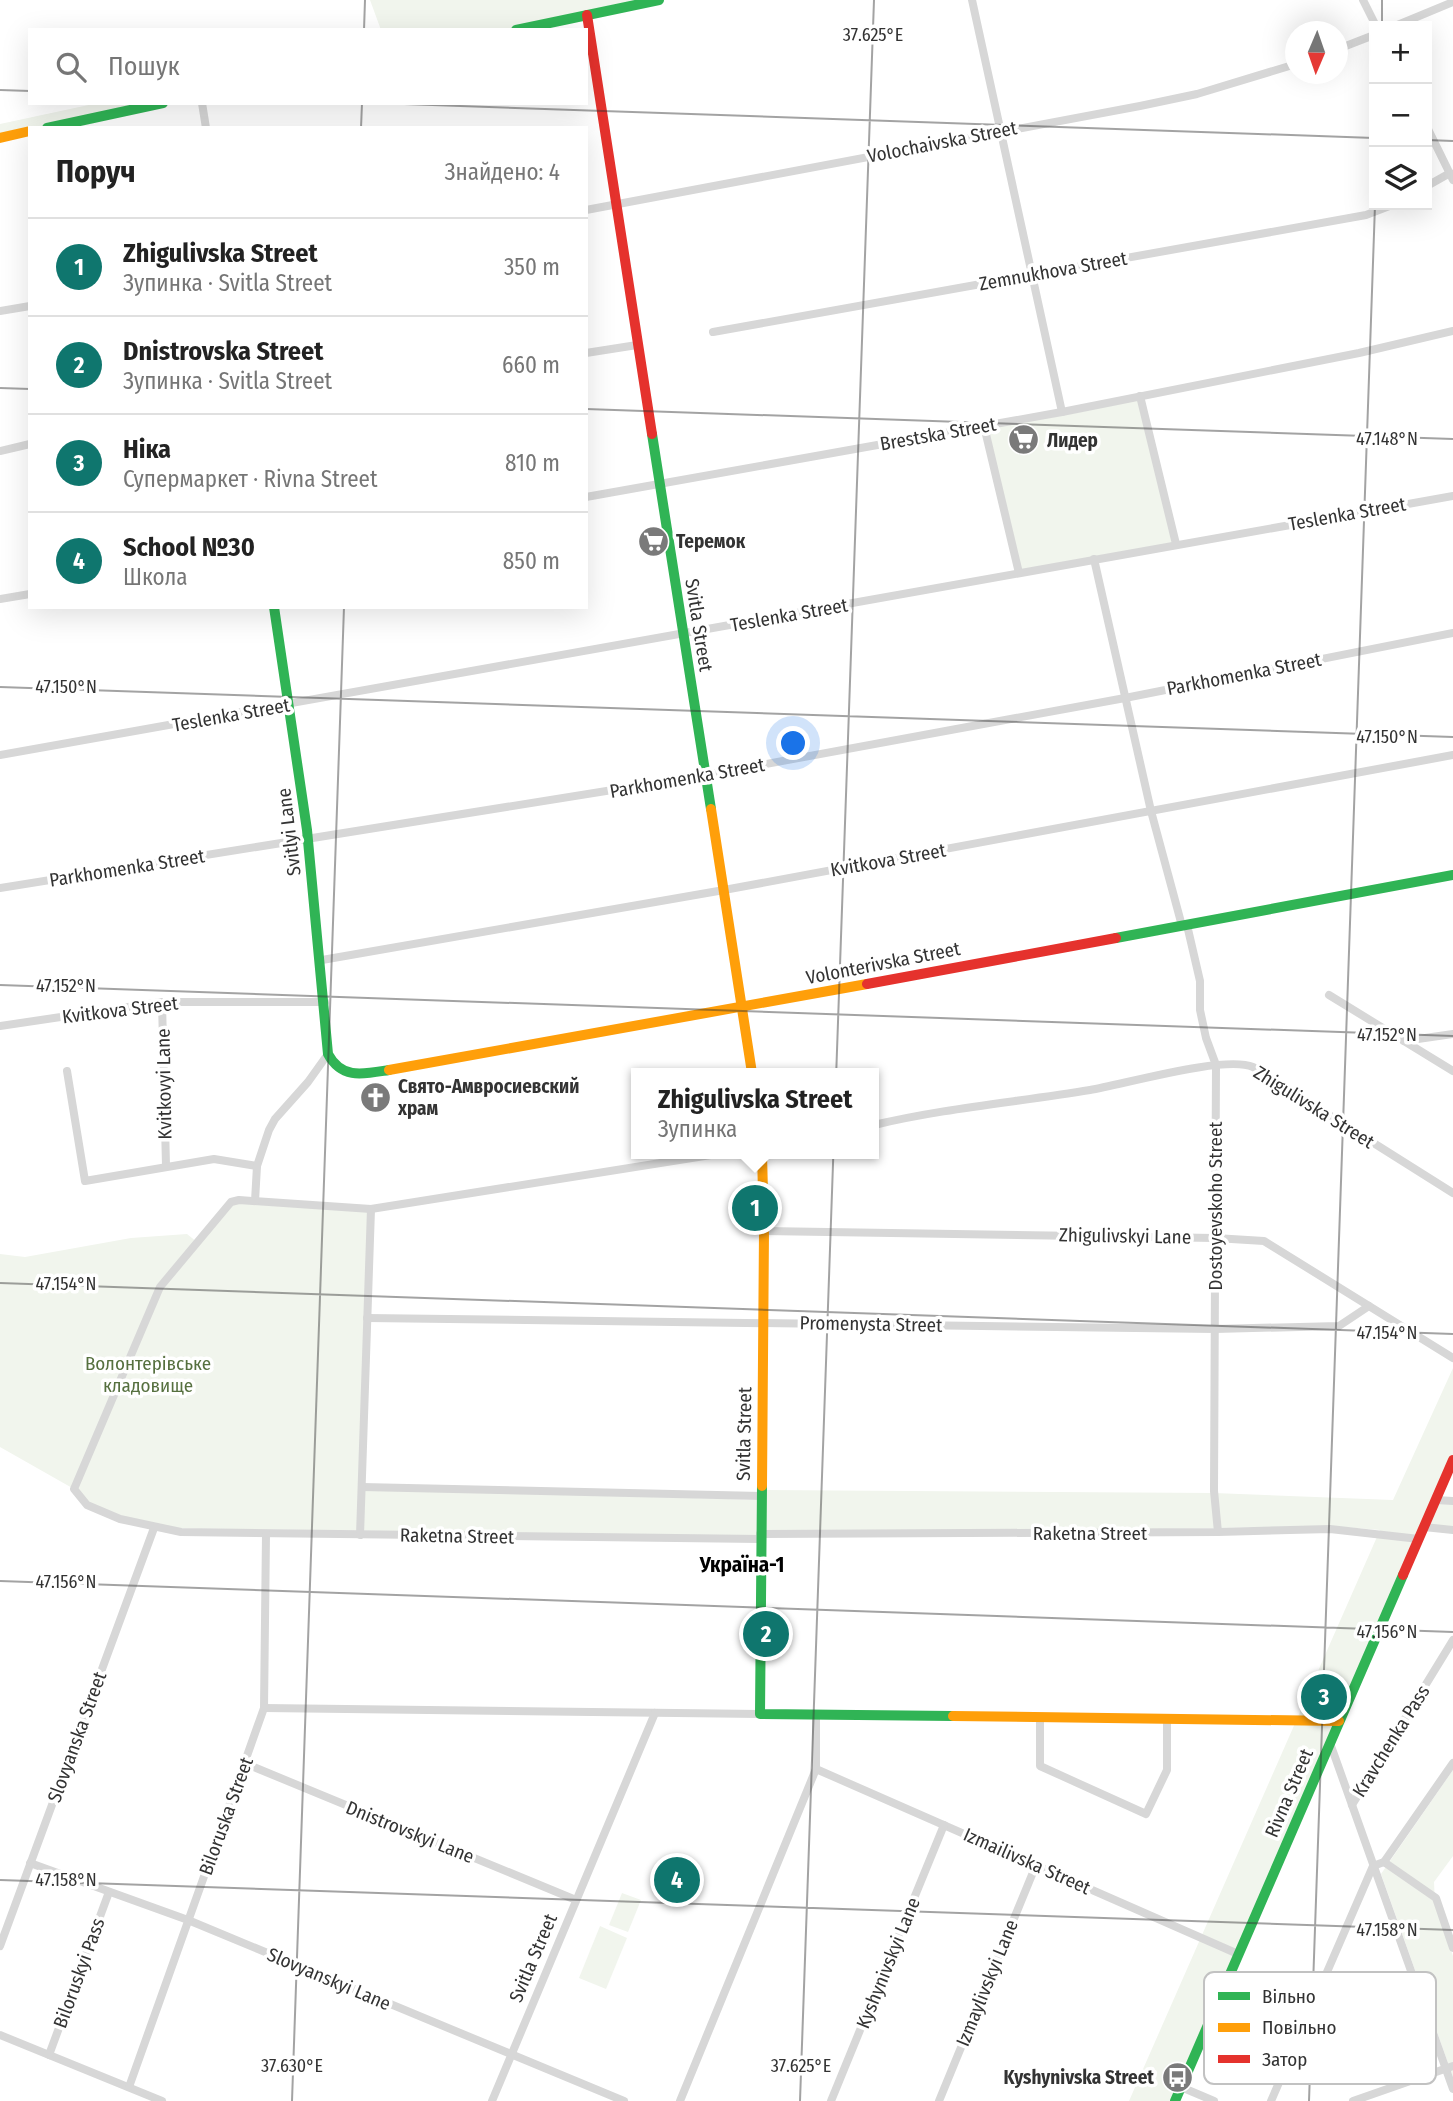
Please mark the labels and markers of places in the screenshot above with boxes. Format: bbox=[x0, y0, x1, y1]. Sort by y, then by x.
supermarket icon: Лидер bbox=[1007, 423, 1041, 457]
place label: Лидер bbox=[1047, 429, 1098, 452]
supermarket icon: Теремок bbox=[636, 524, 670, 558]
place label: Теремок bbox=[676, 530, 746, 553]
place label: Свято-Амвросиевский храм bbox=[397, 1075, 579, 1120]
church icon: Свято-Амвросиевский храм bbox=[358, 1080, 392, 1114]
pin: 1 bbox=[732, 1182, 778, 1234]
pin: 2 bbox=[743, 1608, 789, 1660]
pin: 3 bbox=[1301, 1671, 1347, 1723]
pin: 4 bbox=[654, 1854, 700, 1906]
bus stop icon: Kyshynivska Street bbox=[1160, 2060, 1194, 2094]
place label: Kyshynivska Street bbox=[1004, 2066, 1154, 2089]

